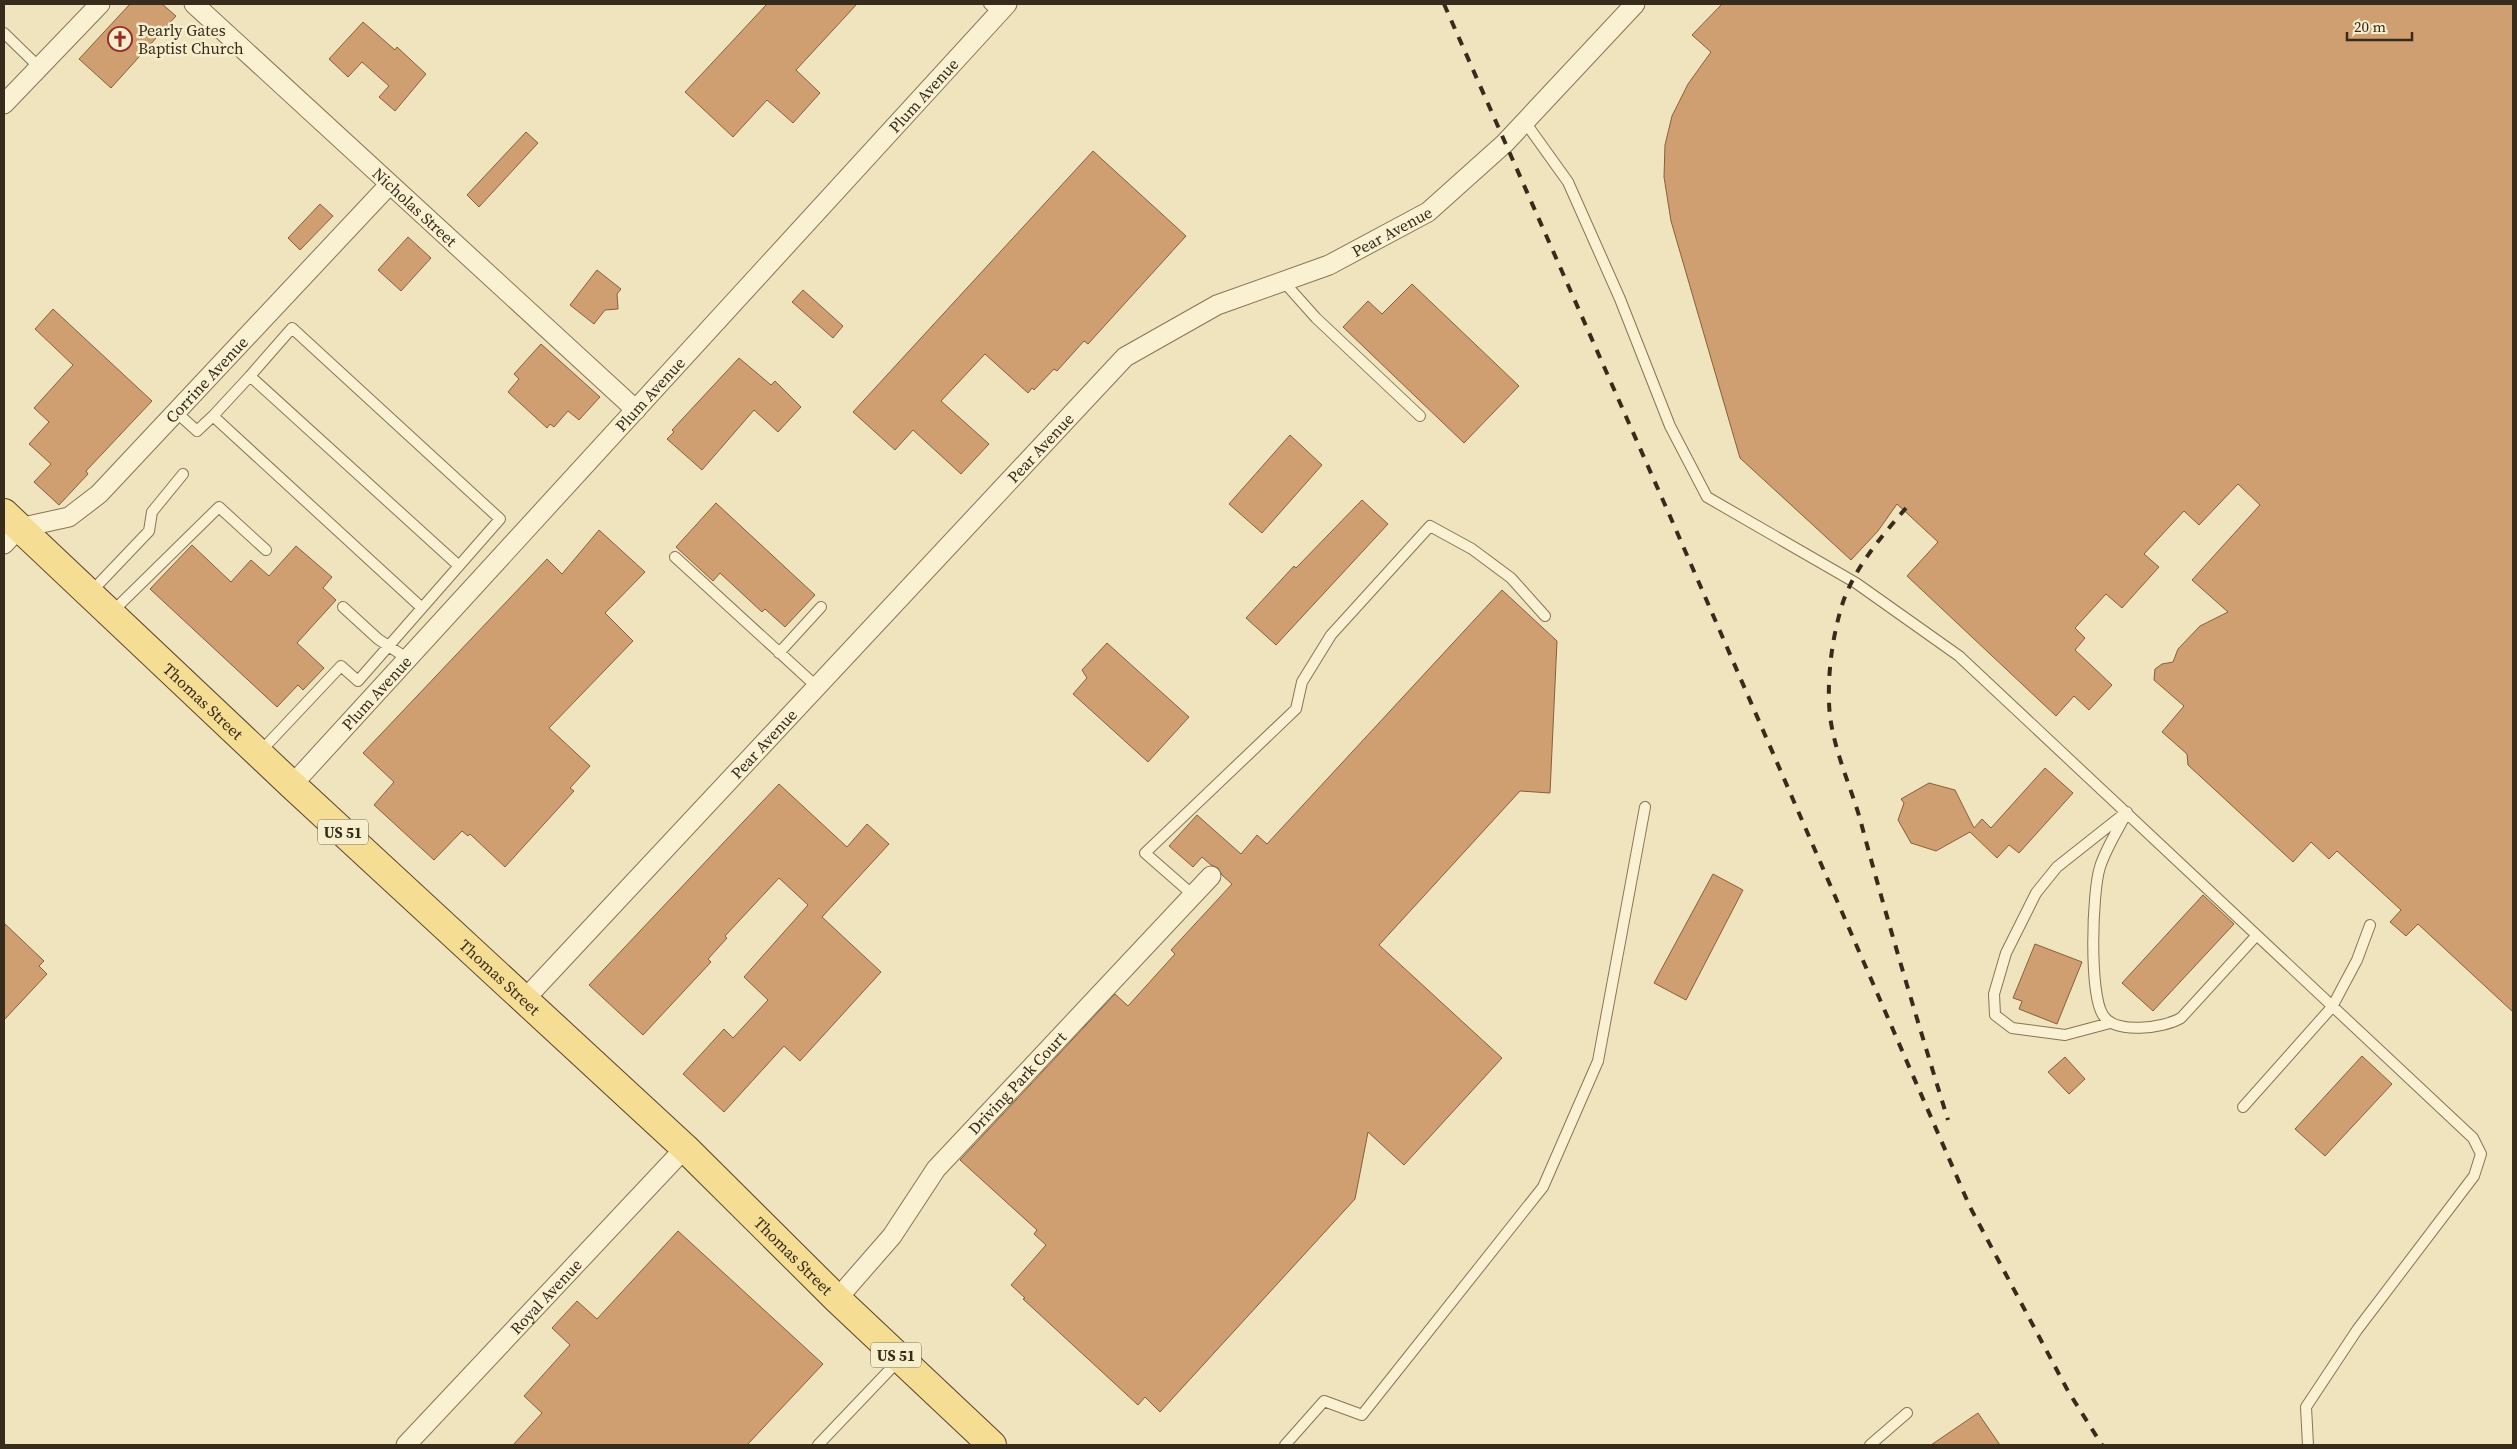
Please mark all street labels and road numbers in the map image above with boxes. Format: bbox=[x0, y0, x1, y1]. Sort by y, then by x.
street label: Plum Avenue bbox=[883, 53, 963, 137]
street label: Nicholas Street bbox=[368, 163, 462, 252]
street label: Pear Avenue bbox=[1348, 201, 1436, 262]
street label: Corrine Avenue bbox=[160, 331, 253, 428]
street label: Plum Avenue bbox=[610, 352, 690, 436]
street label: Pear Avenue bbox=[1002, 408, 1078, 487]
street label: Plum Avenue bbox=[337, 651, 416, 735]
street label: Thomas Street bbox=[158, 658, 249, 745]
street label: Pear Avenue bbox=[725, 704, 802, 783]
road number: US 51 bbox=[318, 820, 368, 844]
street label: Thomas Street bbox=[455, 934, 546, 1020]
street label: Driving Park Court bbox=[963, 1026, 1071, 1139]
street label: Thomas Street bbox=[749, 1212, 838, 1300]
street label: Royal Avenue bbox=[505, 1254, 587, 1339]
road number: US 51 bbox=[871, 1342, 921, 1368]

